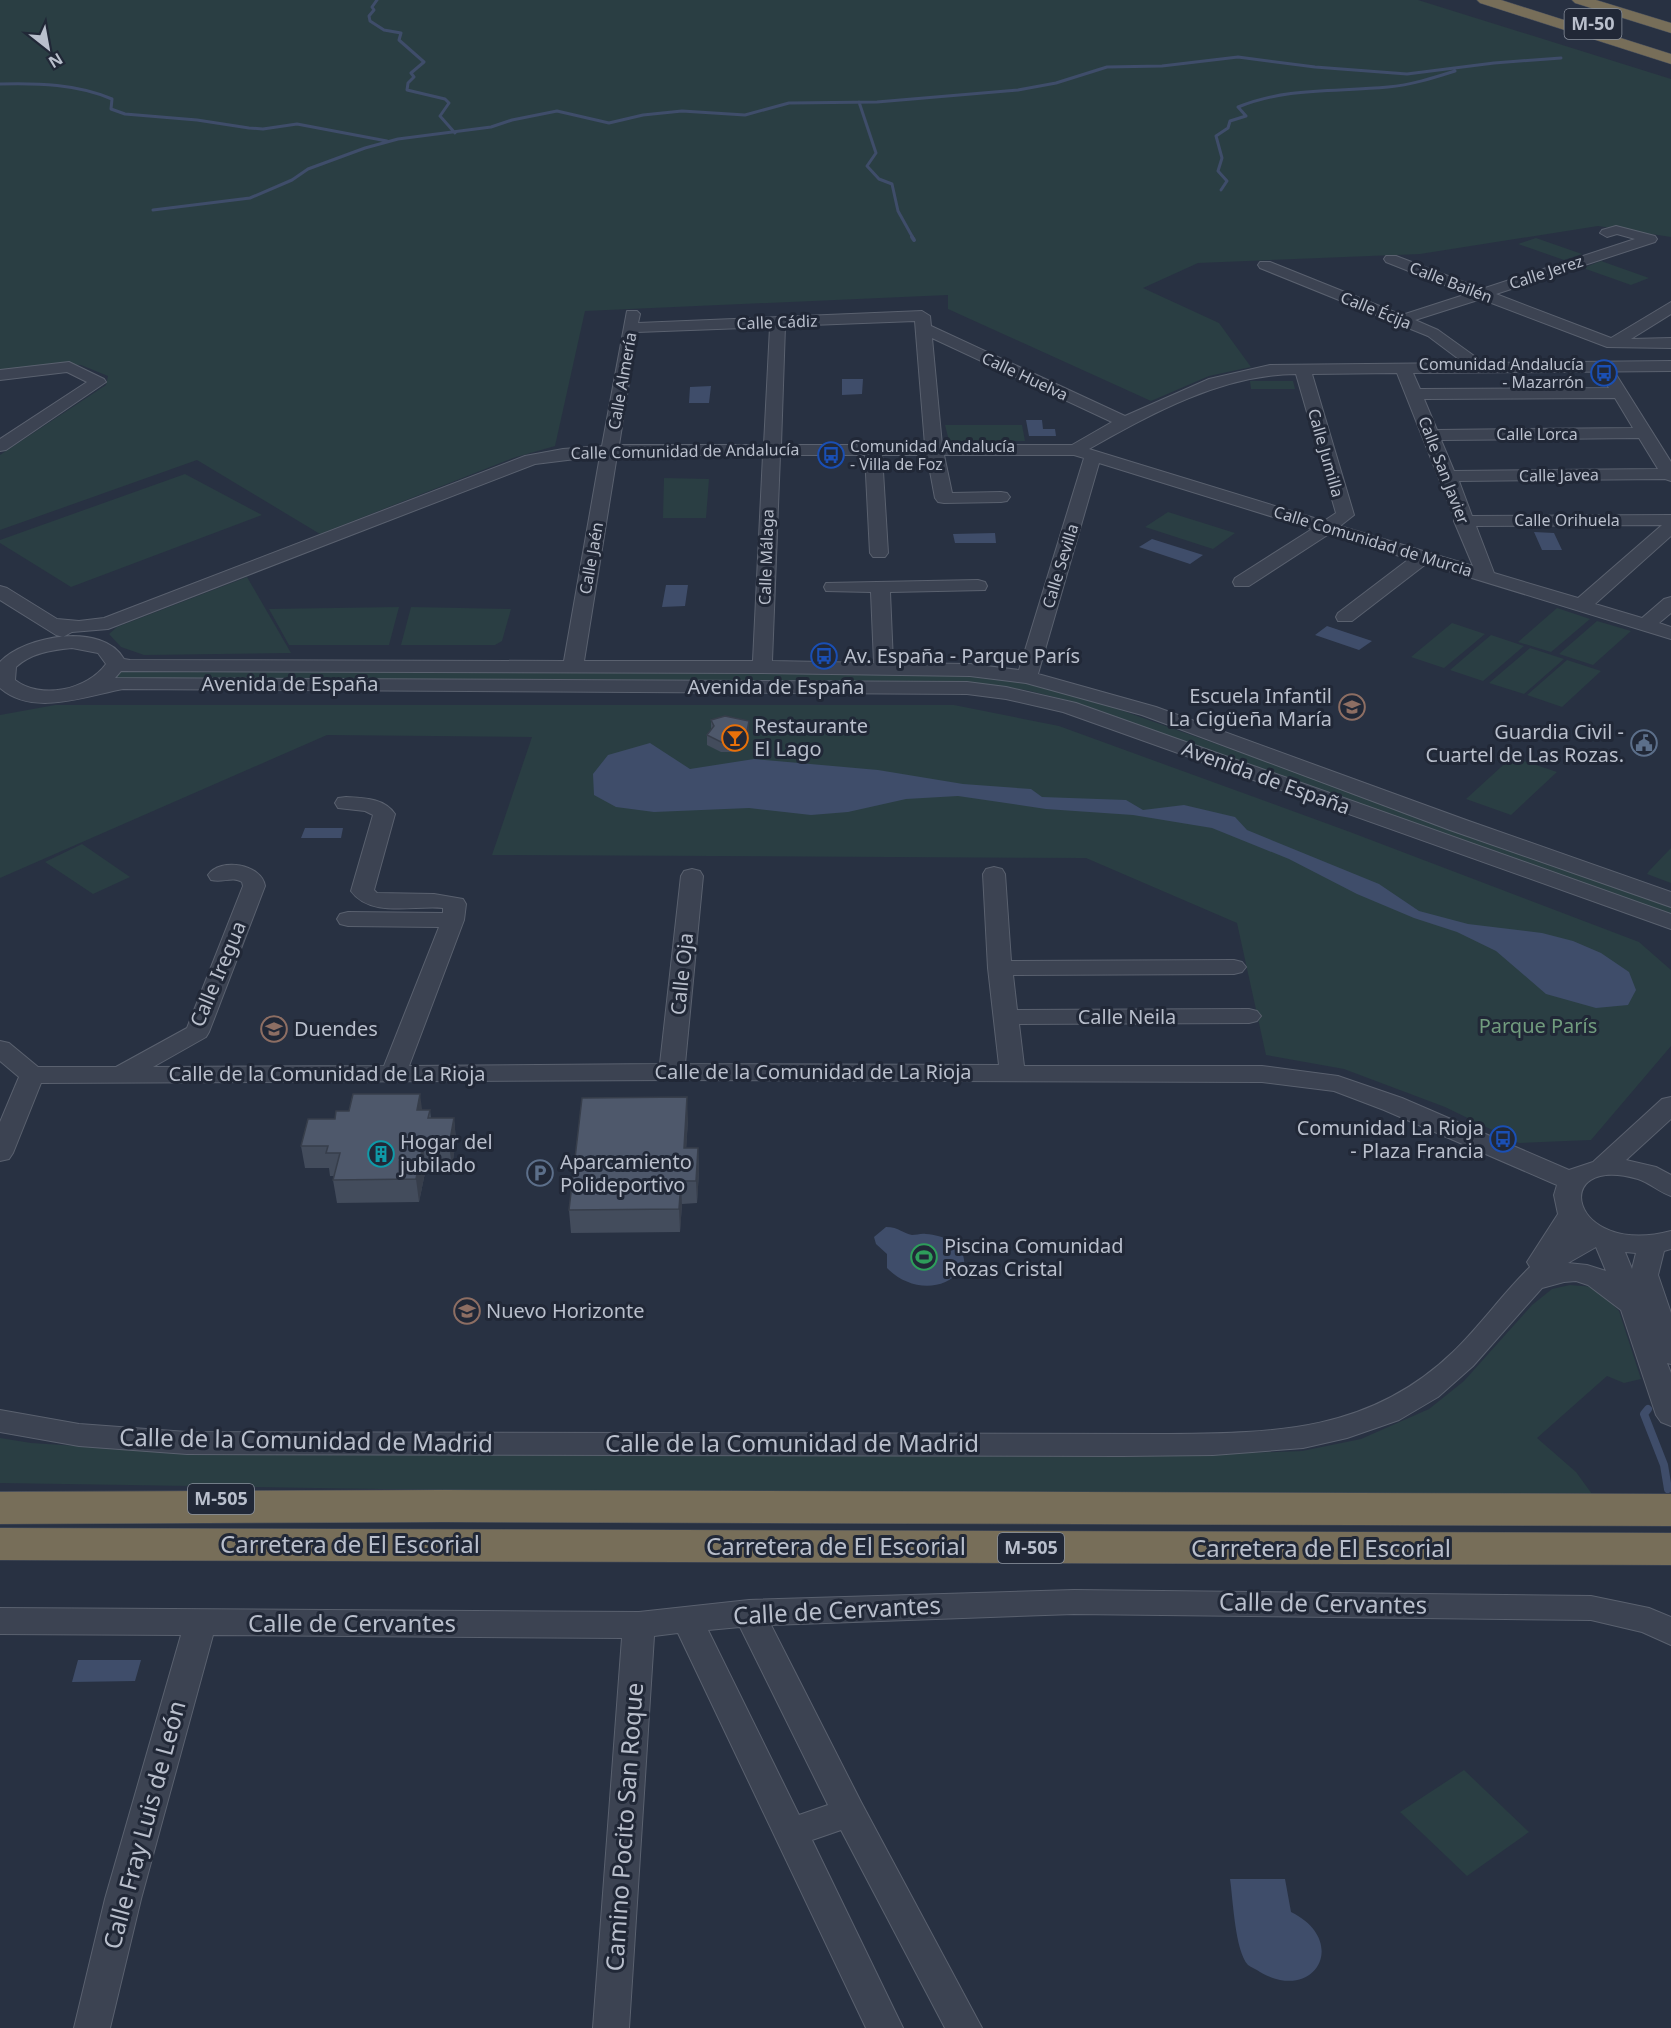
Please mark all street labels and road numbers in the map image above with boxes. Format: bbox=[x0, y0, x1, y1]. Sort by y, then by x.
road number: M-50 bbox=[1564, 9, 1622, 39]
street label: Calle Jerez bbox=[1506, 250, 1586, 294]
street label: Calle Bailén bbox=[1406, 256, 1496, 308]
street label: Calle Écija bbox=[1337, 286, 1415, 334]
street label: Calle Cádiz bbox=[736, 310, 818, 334]
street label: Calle Almería bbox=[603, 331, 641, 431]
street label: Calle Huelva bbox=[978, 346, 1072, 406]
street label: Calle Jumilla bbox=[1303, 406, 1349, 500]
street label: Calle San Javier bbox=[1413, 413, 1475, 527]
street label: Calle Lorca bbox=[1496, 423, 1578, 445]
street label: Calle Comunidad de Andalucía bbox=[570, 438, 800, 464]
street label: Calle Javea bbox=[1519, 463, 1599, 487]
street label: Calle Comunidad de Murcia bbox=[1271, 500, 1475, 582]
street label: Calle Málaga bbox=[753, 509, 779, 605]
street label: Calle Orihuela bbox=[1514, 509, 1620, 531]
street label: Calle Jaén bbox=[574, 520, 608, 596]
street label: Calle Sevilla bbox=[1037, 521, 1083, 611]
street label: Avenida de España bbox=[201, 670, 379, 697]
street label: Avenida de España bbox=[687, 673, 865, 700]
street label: Avenida de España bbox=[1178, 735, 1354, 820]
street label: Calle Iregua bbox=[183, 917, 252, 1031]
street label: Calle Oja bbox=[664, 931, 699, 1016]
street label: Calle Neila bbox=[1078, 1003, 1176, 1030]
street label: Calle de la Comunidad de La Rioja bbox=[654, 1058, 972, 1085]
street label: Calle de la Comunidad de La Rioja bbox=[168, 1060, 486, 1087]
street label: Calle de la Comunidad de Madrid bbox=[119, 1420, 493, 1459]
street label: Calle de la Comunidad de Madrid bbox=[605, 1426, 979, 1459]
road number: M-505 bbox=[188, 1484, 254, 1514]
street label: Carretera de El Escorial bbox=[220, 1527, 480, 1560]
street label: Carretera de El Escorial bbox=[706, 1529, 966, 1562]
street label: Carretera de El Escorial bbox=[1191, 1531, 1451, 1564]
road number: M-505 bbox=[998, 1533, 1064, 1563]
street label: Calle de Cervantes bbox=[1219, 1584, 1427, 1621]
street label: Calle de Cervantes bbox=[732, 1588, 942, 1631]
street label: Calle de Cervantes bbox=[248, 1606, 456, 1639]
street label: Camino Pocito San Roque bbox=[597, 1681, 650, 1972]
street label: Calle Fray Luis de León bbox=[94, 1697, 193, 1953]

